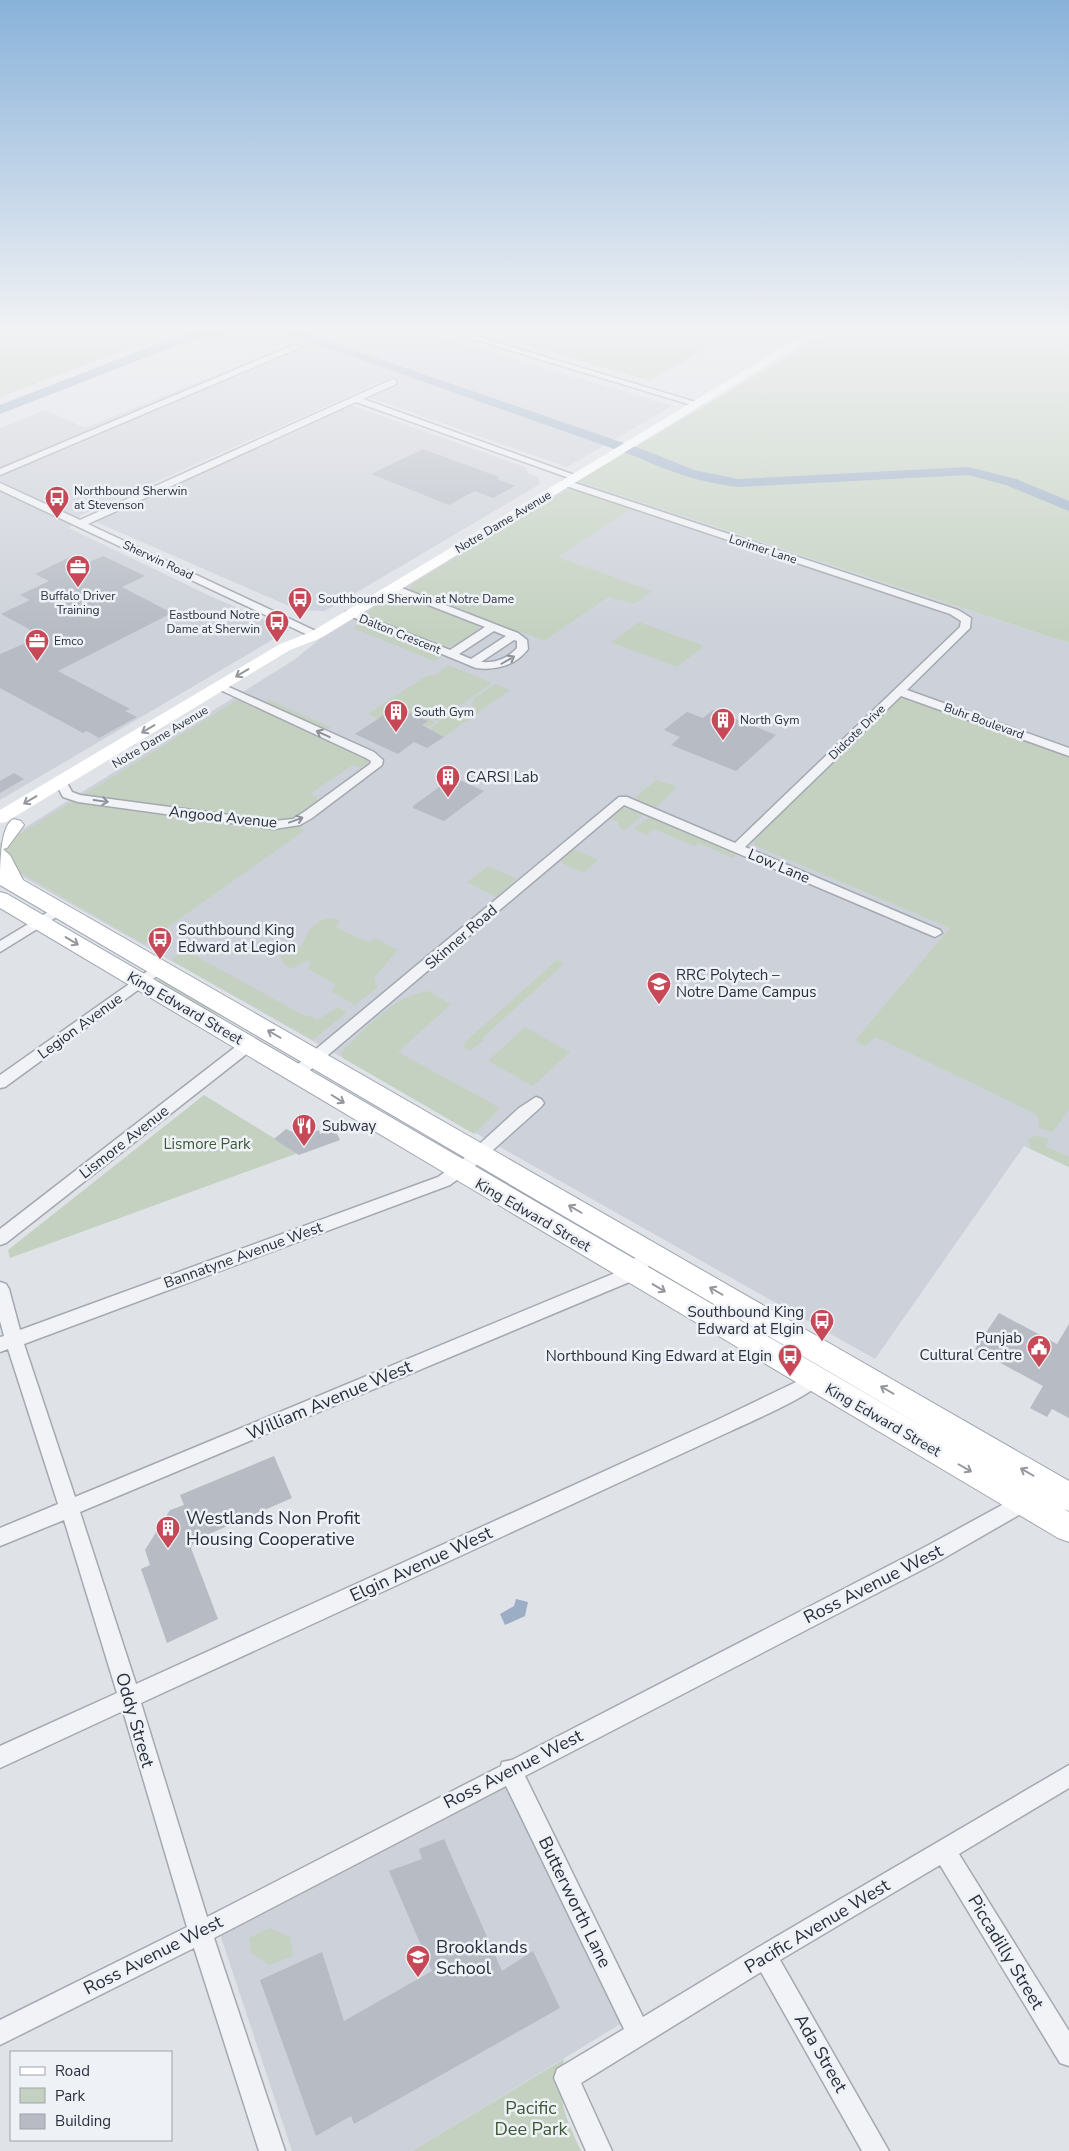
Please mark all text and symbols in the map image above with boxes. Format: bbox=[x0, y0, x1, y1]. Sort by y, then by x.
place label: Northbound Sherwin at Stevenson bbox=[74, 483, 187, 513]
bus stop icon: Northbound Sherwin at Stevenson bbox=[44, 485, 70, 519]
street label: Notre Dame Avenue bbox=[452, 487, 554, 557]
street label: Lorimer Lane bbox=[727, 531, 799, 567]
street label: Sherwin Road bbox=[120, 537, 196, 583]
office icon: Buffalo Driver Training bbox=[65, 554, 91, 588]
bus stop icon: Southbound Sherwin at Notre Dame bbox=[287, 586, 313, 620]
place label: Buffalo Driver Training bbox=[41, 588, 116, 618]
place label: Southbound Sherwin at Notre Dame bbox=[318, 591, 514, 607]
place label: Eastbound Notre Dame at Sherwin bbox=[166, 607, 260, 637]
bus stop icon: Eastbound Notre Dame at Sherwin bbox=[264, 609, 290, 643]
street label: Dalton Crescent bbox=[357, 610, 444, 658]
office icon: Emco bbox=[24, 628, 50, 662]
place label: Emco bbox=[54, 633, 84, 649]
one-way arrow bbox=[500, 655, 515, 665]
one-way arrow bbox=[235, 668, 249, 678]
building icon: South Gym bbox=[383, 699, 409, 733]
street label: Buhr Boulevard bbox=[942, 699, 1026, 743]
street label: Didcote Drive bbox=[825, 701, 889, 763]
street label: Notre Dame Avenue bbox=[109, 702, 211, 772]
place label: South Gym bbox=[414, 704, 474, 720]
building icon: North Gym bbox=[710, 707, 736, 741]
place label: North Gym bbox=[740, 712, 799, 728]
one-way arrow bbox=[142, 725, 156, 735]
one-way arrow bbox=[316, 729, 331, 738]
building icon: CARSI Lab bbox=[435, 764, 461, 798]
place label: CARSI Lab bbox=[466, 767, 539, 787]
one-way arrow bbox=[24, 795, 38, 805]
one-way arrow bbox=[93, 796, 109, 806]
street label: Angood Avenue bbox=[168, 801, 278, 833]
one-way arrow bbox=[288, 815, 303, 824]
street label: Low Lane bbox=[745, 844, 813, 888]
street label: Skinner Road bbox=[421, 900, 501, 974]
place label: Southbound King Edward at Legion bbox=[178, 920, 296, 957]
bus stop icon: Southbound King Edward at Legion bbox=[147, 926, 173, 960]
one-way arrow bbox=[64, 937, 78, 947]
place label: RRC Polytech – Notre Dame Campus bbox=[676, 965, 817, 1002]
street label: King Edward Street bbox=[123, 967, 247, 1050]
school or university icon: RRC Polytech – Notre Dame Campus bbox=[646, 971, 672, 1005]
street label: Legion Avenue bbox=[34, 988, 126, 1064]
one-way arrow bbox=[267, 1028, 281, 1038]
one-way arrow bbox=[331, 1094, 345, 1104]
street label: Lismore Avenue bbox=[75, 1101, 173, 1183]
restaurant icon: Subway bbox=[291, 1113, 317, 1147]
place label: Subway bbox=[322, 1116, 377, 1136]
park label: Lismore Park bbox=[163, 1134, 251, 1154]
street label: King Edward Street bbox=[471, 1174, 595, 1257]
one-way arrow bbox=[569, 1204, 583, 1214]
street label: Bannatyne Avenue West bbox=[161, 1217, 326, 1293]
one-way arrow bbox=[652, 1284, 666, 1294]
one-way arrow bbox=[708, 1286, 723, 1296]
place label: Southbound King Edward at Elgin bbox=[687, 1302, 804, 1339]
bus stop icon: Southbound King Edward at Elgin bbox=[809, 1308, 835, 1342]
place label: Punjab Cultural Centre bbox=[920, 1328, 1022, 1365]
public building icon: Punjab Cultural Centre bbox=[1026, 1334, 1052, 1368]
bus stop icon: Northbound King Edward at Elgin bbox=[777, 1343, 803, 1377]
place label: Northbound King Edward at Elgin bbox=[546, 1346, 772, 1366]
street label: William Avenue West bbox=[243, 1354, 416, 1446]
street label: King Edward Street bbox=[821, 1379, 945, 1462]
one-way arrow bbox=[880, 1385, 894, 1395]
one-way arrow bbox=[958, 1463, 972, 1473]
one-way arrow bbox=[1019, 1467, 1034, 1477]
place label: Westlands Non Profit Housing Cooperative bbox=[186, 1506, 361, 1551]
building icon: Westlands Non Profit Housing Cooperative bbox=[155, 1515, 181, 1549]
street label: Elgin Avenue West bbox=[346, 1520, 497, 1608]
street label: Ross Avenue West bbox=[799, 1538, 947, 1629]
street label: Oddy Street bbox=[110, 1670, 160, 1771]
street label: Ross Avenue West bbox=[439, 1723, 587, 1814]
street label: Butterworth Lane bbox=[533, 1832, 617, 1972]
street label: Pacific Avenue West bbox=[740, 1873, 895, 1979]
street label: Piccadilly Street bbox=[962, 1890, 1050, 2014]
street label: Ross Avenue West bbox=[79, 1909, 227, 2000]
place label: Brooklands School bbox=[436, 1935, 528, 1980]
school or university icon: Brooklands School bbox=[405, 1944, 431, 1978]
street label: Ada Street bbox=[789, 2009, 853, 2097]
legend bbox=[10, 2051, 172, 2141]
text: Road bbox=[55, 2061, 90, 2081]
text: Park bbox=[55, 2086, 85, 2106]
park label: Pacific Dee Park bbox=[494, 2096, 569, 2141]
text: Building bbox=[55, 2111, 111, 2131]

